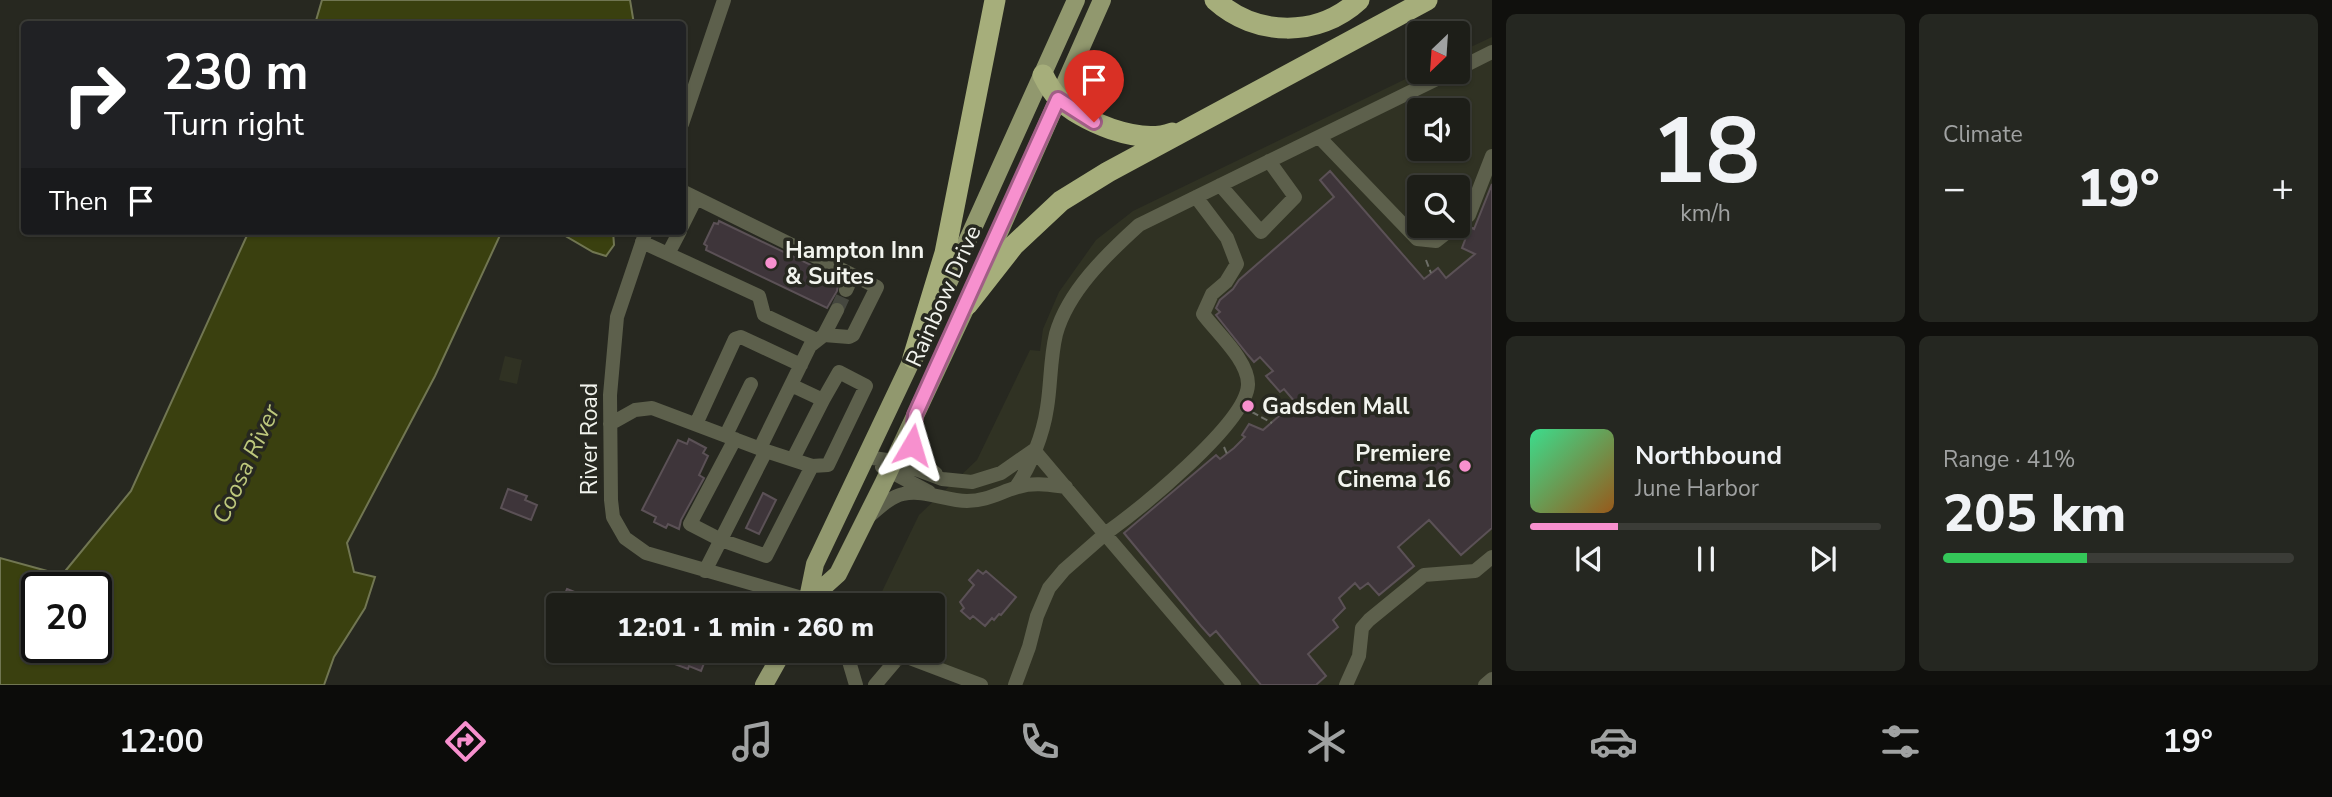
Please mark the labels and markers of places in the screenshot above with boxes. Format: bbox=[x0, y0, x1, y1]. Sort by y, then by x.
pin bbox=[1064, 50, 1124, 122]
place label: Hampton Inn & Suites bbox=[785, 235, 924, 292]
marker: Hampton Inn & Suites bbox=[763, 255, 779, 271]
place label: Gadsden Mall bbox=[1262, 391, 1410, 422]
marker: Gadsden Mall bbox=[1240, 398, 1256, 414]
place label: Premiere Cinema 16 bbox=[1337, 438, 1451, 495]
marker: Premiere Cinema 16 bbox=[1457, 458, 1473, 474]

